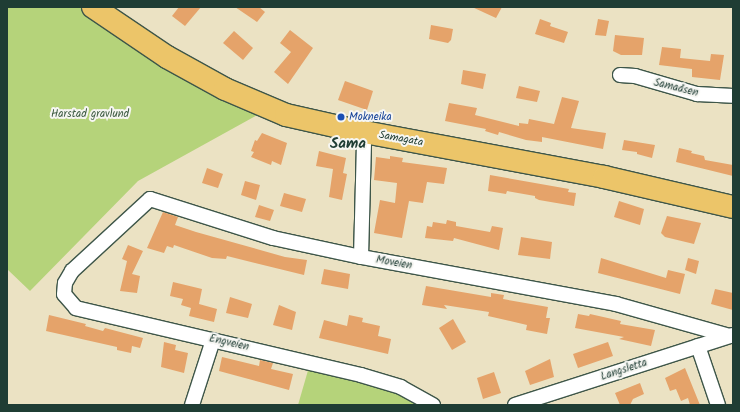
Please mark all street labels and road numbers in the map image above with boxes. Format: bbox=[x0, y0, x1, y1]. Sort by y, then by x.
street label: Samaåsen bbox=[652, 76, 700, 100]
street label: Samagata bbox=[378, 129, 424, 149]
street label: Moveien bbox=[375, 253, 413, 273]
street label: Engveien bbox=[208, 332, 250, 354]
street label: Langsletta bbox=[599, 356, 649, 384]

